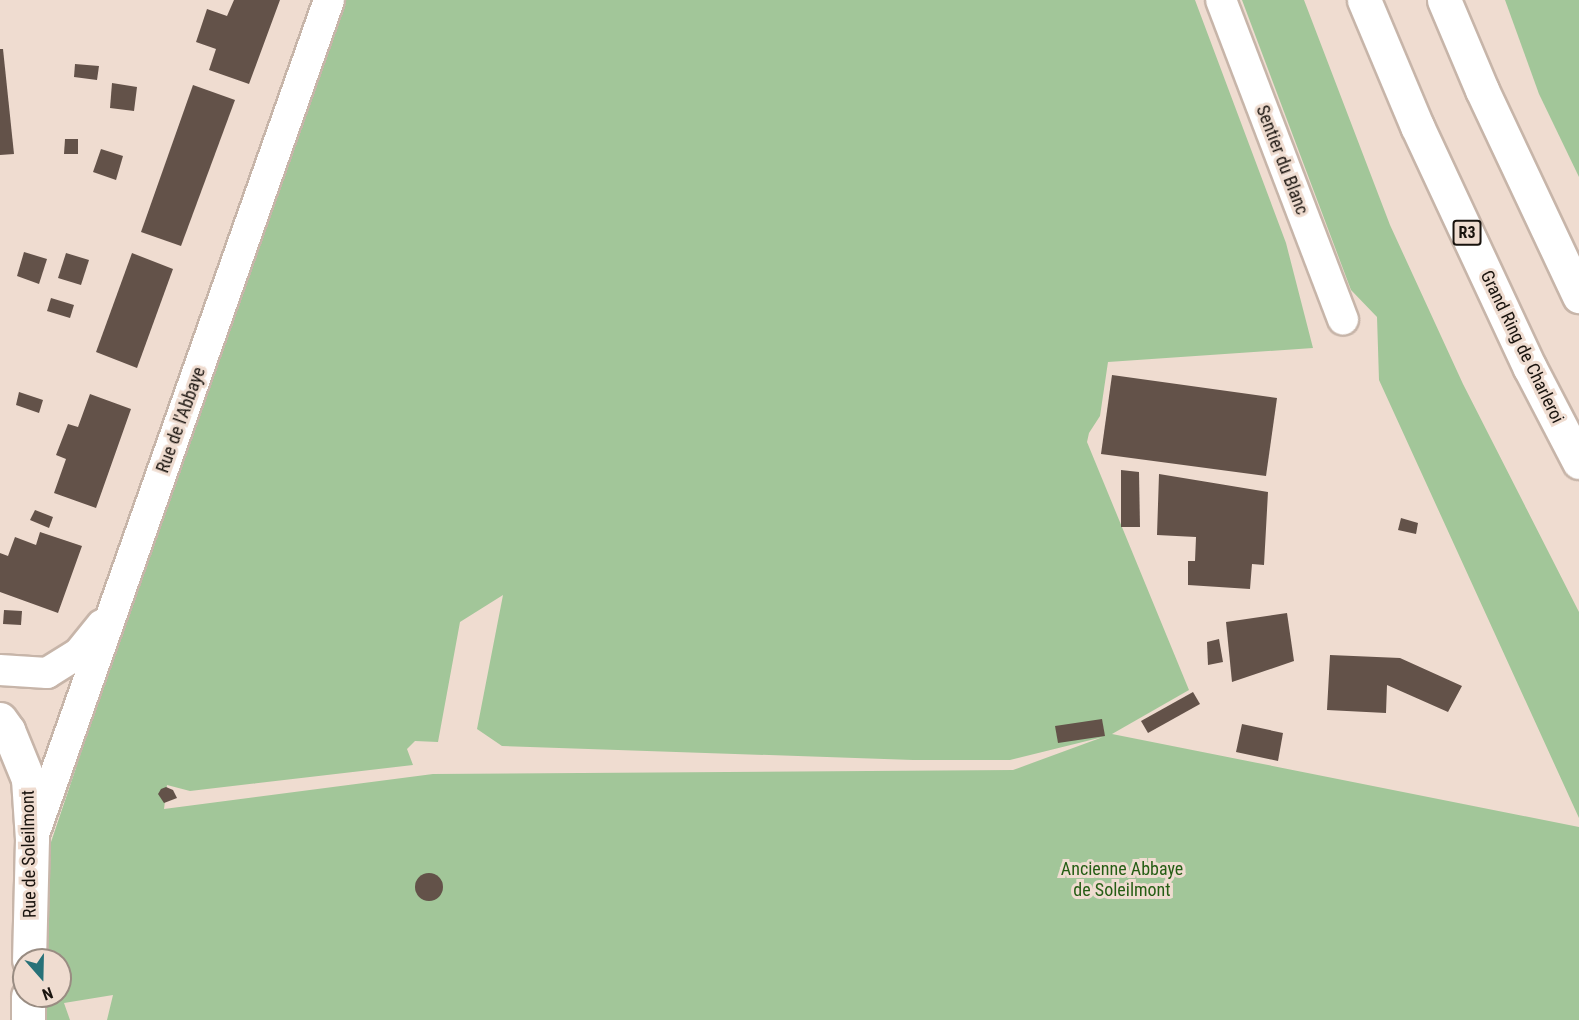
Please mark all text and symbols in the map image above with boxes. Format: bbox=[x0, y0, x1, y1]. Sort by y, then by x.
street label: Sentier du Blanc bbox=[1251, 102, 1313, 218]
road number: R3 bbox=[1452, 220, 1482, 246]
street label: Grand Ring de Charleroi bbox=[1476, 267, 1568, 427]
street label: Rue de l'Abbaye bbox=[152, 364, 210, 476]
street label: Rue de Soleilmont bbox=[17, 790, 41, 918]
park label: Ancienne Abbaye de Soleilmont bbox=[1061, 859, 1183, 902]
north arrow bbox=[12, 948, 72, 1008]
text: N bbox=[40, 983, 56, 1004]

